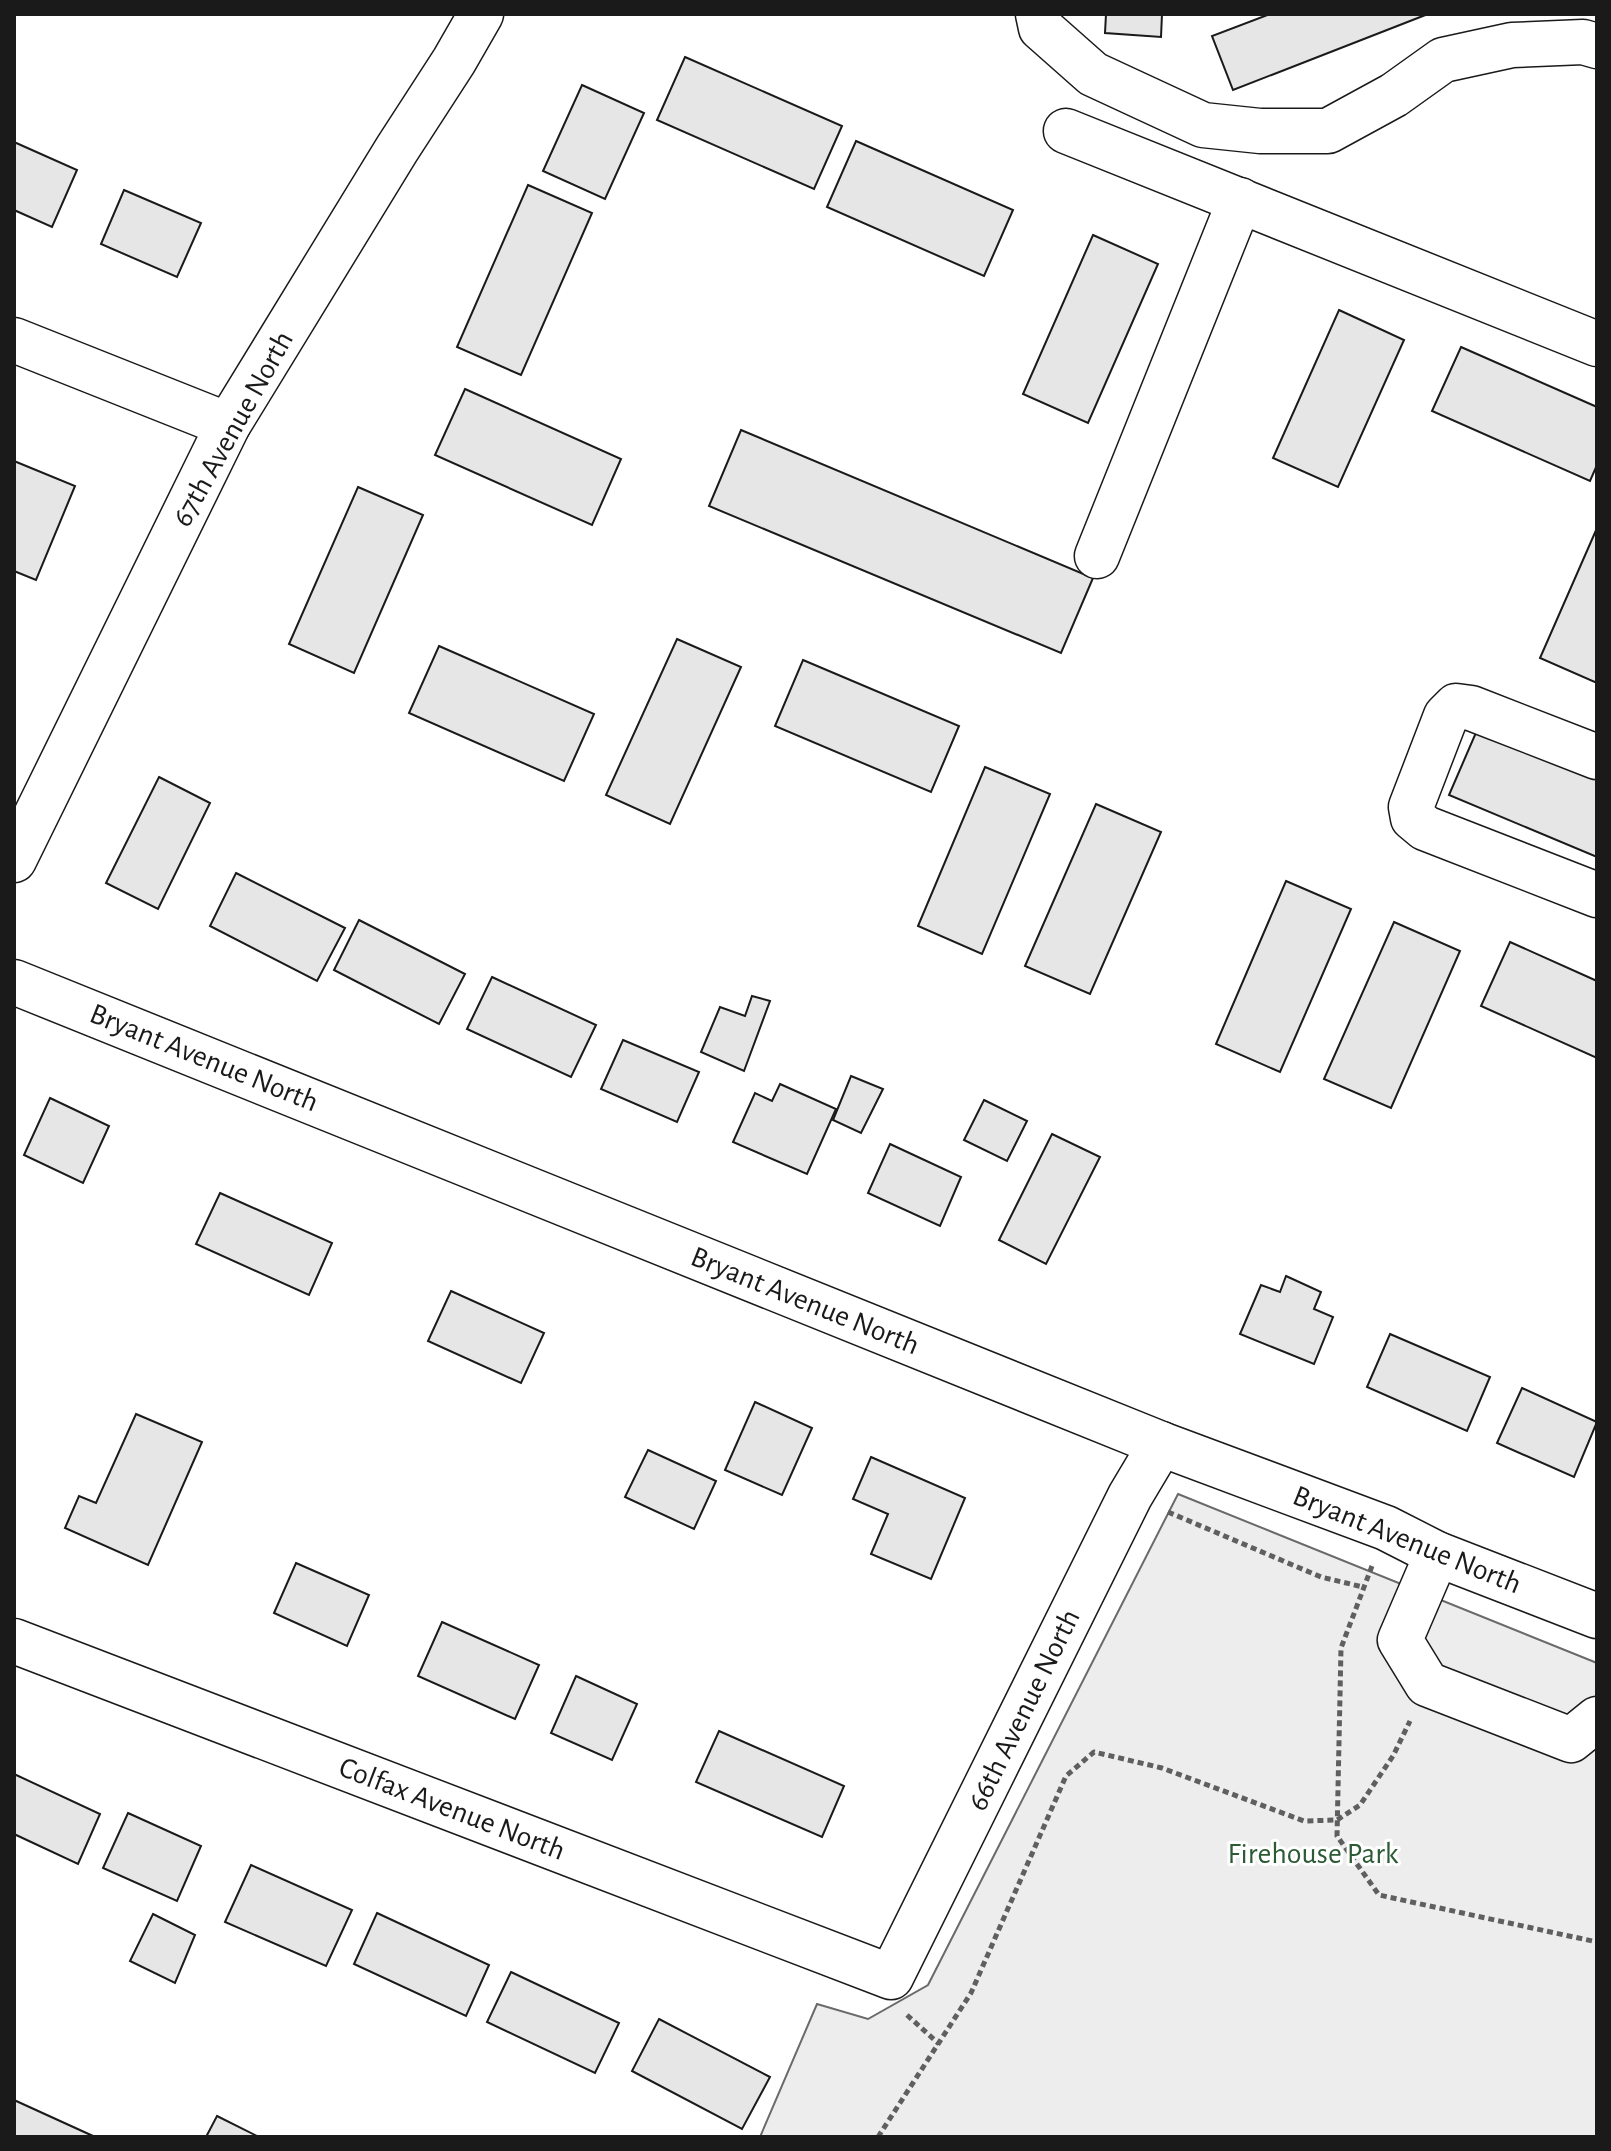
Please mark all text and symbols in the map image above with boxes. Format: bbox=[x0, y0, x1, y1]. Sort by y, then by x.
street label: 67th Avenue North bbox=[167, 326, 299, 532]
street label: Bryant Avenue North bbox=[86, 999, 322, 1117]
street label: Bryant Avenue North bbox=[687, 1242, 923, 1360]
street label: Bryant Avenue North bbox=[1289, 1481, 1525, 1599]
street label: 66th Avenue North bbox=[962, 1605, 1086, 1815]
street label: Colfax Avenue North bbox=[335, 1752, 569, 1866]
park label: Firehouse Park bbox=[1227, 1839, 1399, 1869]

